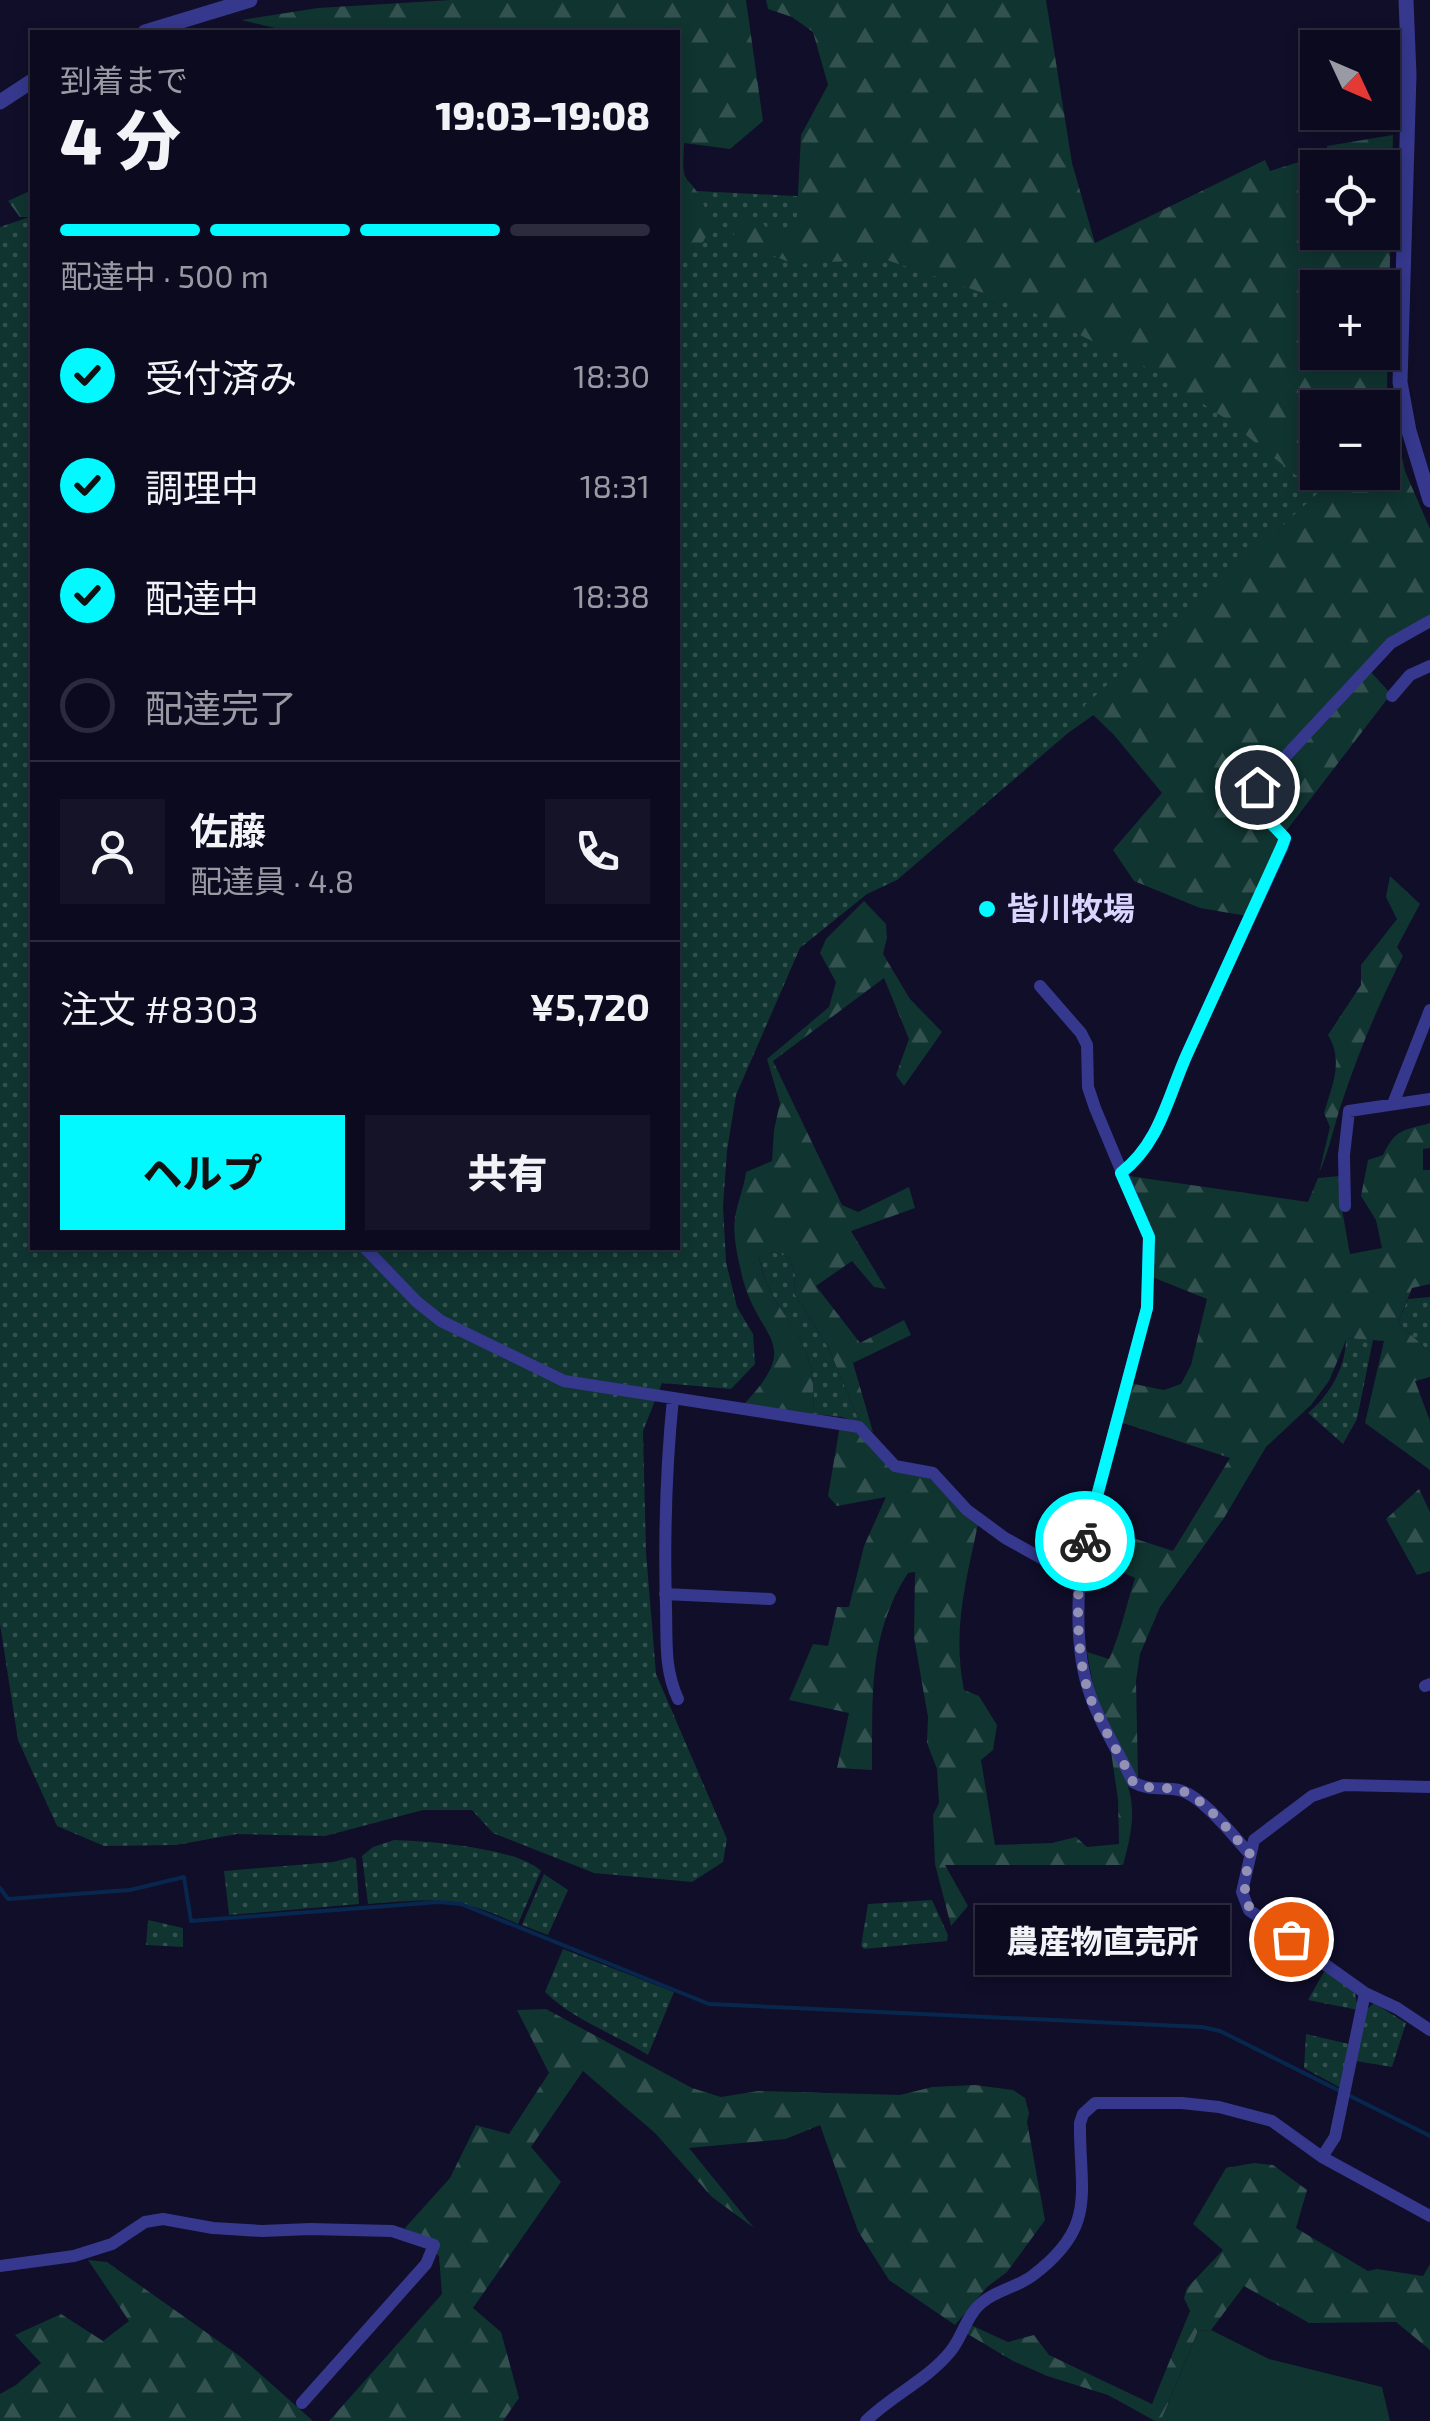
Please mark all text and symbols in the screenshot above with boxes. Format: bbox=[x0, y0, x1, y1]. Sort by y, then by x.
north arrow bbox=[1300, 30, 1400, 130]
map controls bbox=[1300, 30, 1400, 490]
text: 到着まで bbox=[60, 60, 188, 98]
text: 19:03–19:08 bbox=[435, 92, 650, 138]
text: 4 分 bbox=[60, 99, 181, 177]
button: locate bbox=[1300, 150, 1400, 250]
text: 配達中 · 500 m bbox=[60, 256, 269, 294]
button: + bbox=[1300, 270, 1400, 370]
icon: check bbox=[60, 348, 115, 403]
text: 受付済み bbox=[145, 354, 297, 400]
text: 18:30 bbox=[573, 356, 650, 394]
button: − bbox=[1300, 390, 1400, 490]
icon: check bbox=[60, 458, 115, 513]
text: 調理中 bbox=[145, 464, 259, 510]
text: 18:31 bbox=[580, 466, 650, 504]
icon: check bbox=[60, 568, 115, 623]
text: 配達中 bbox=[145, 574, 259, 620]
text: 18:38 bbox=[573, 576, 650, 614]
text: 配達完了 bbox=[145, 684, 297, 730]
pin bbox=[1215, 745, 1300, 830]
icon: home bbox=[1230, 760, 1285, 815]
button: person bbox=[60, 799, 165, 904]
button: phone bbox=[545, 799, 650, 904]
text: 佐藤 bbox=[190, 807, 266, 853]
text: 配達員 · 4.8 bbox=[190, 861, 354, 899]
place label: 皆川牧場 bbox=[1007, 888, 1135, 926]
marker: 皆川牧場 bbox=[976, 898, 998, 920]
text: ¥5,720 bbox=[530, 983, 650, 1029]
text: 注文 #8303 bbox=[60, 985, 259, 1031]
button: ヘルプ bbox=[60, 1115, 345, 1230]
button: 共有 bbox=[365, 1115, 650, 1230]
courier bbox=[1035, 1491, 1135, 1591]
icon: bike bbox=[1058, 1514, 1113, 1569]
pin bbox=[1249, 1897, 1334, 1982]
callout: 農産物直売所 bbox=[976, 1904, 1231, 1974]
icon: bag bbox=[1264, 1912, 1319, 1967]
text: 農産物直売所 bbox=[1006, 1921, 1199, 1959]

